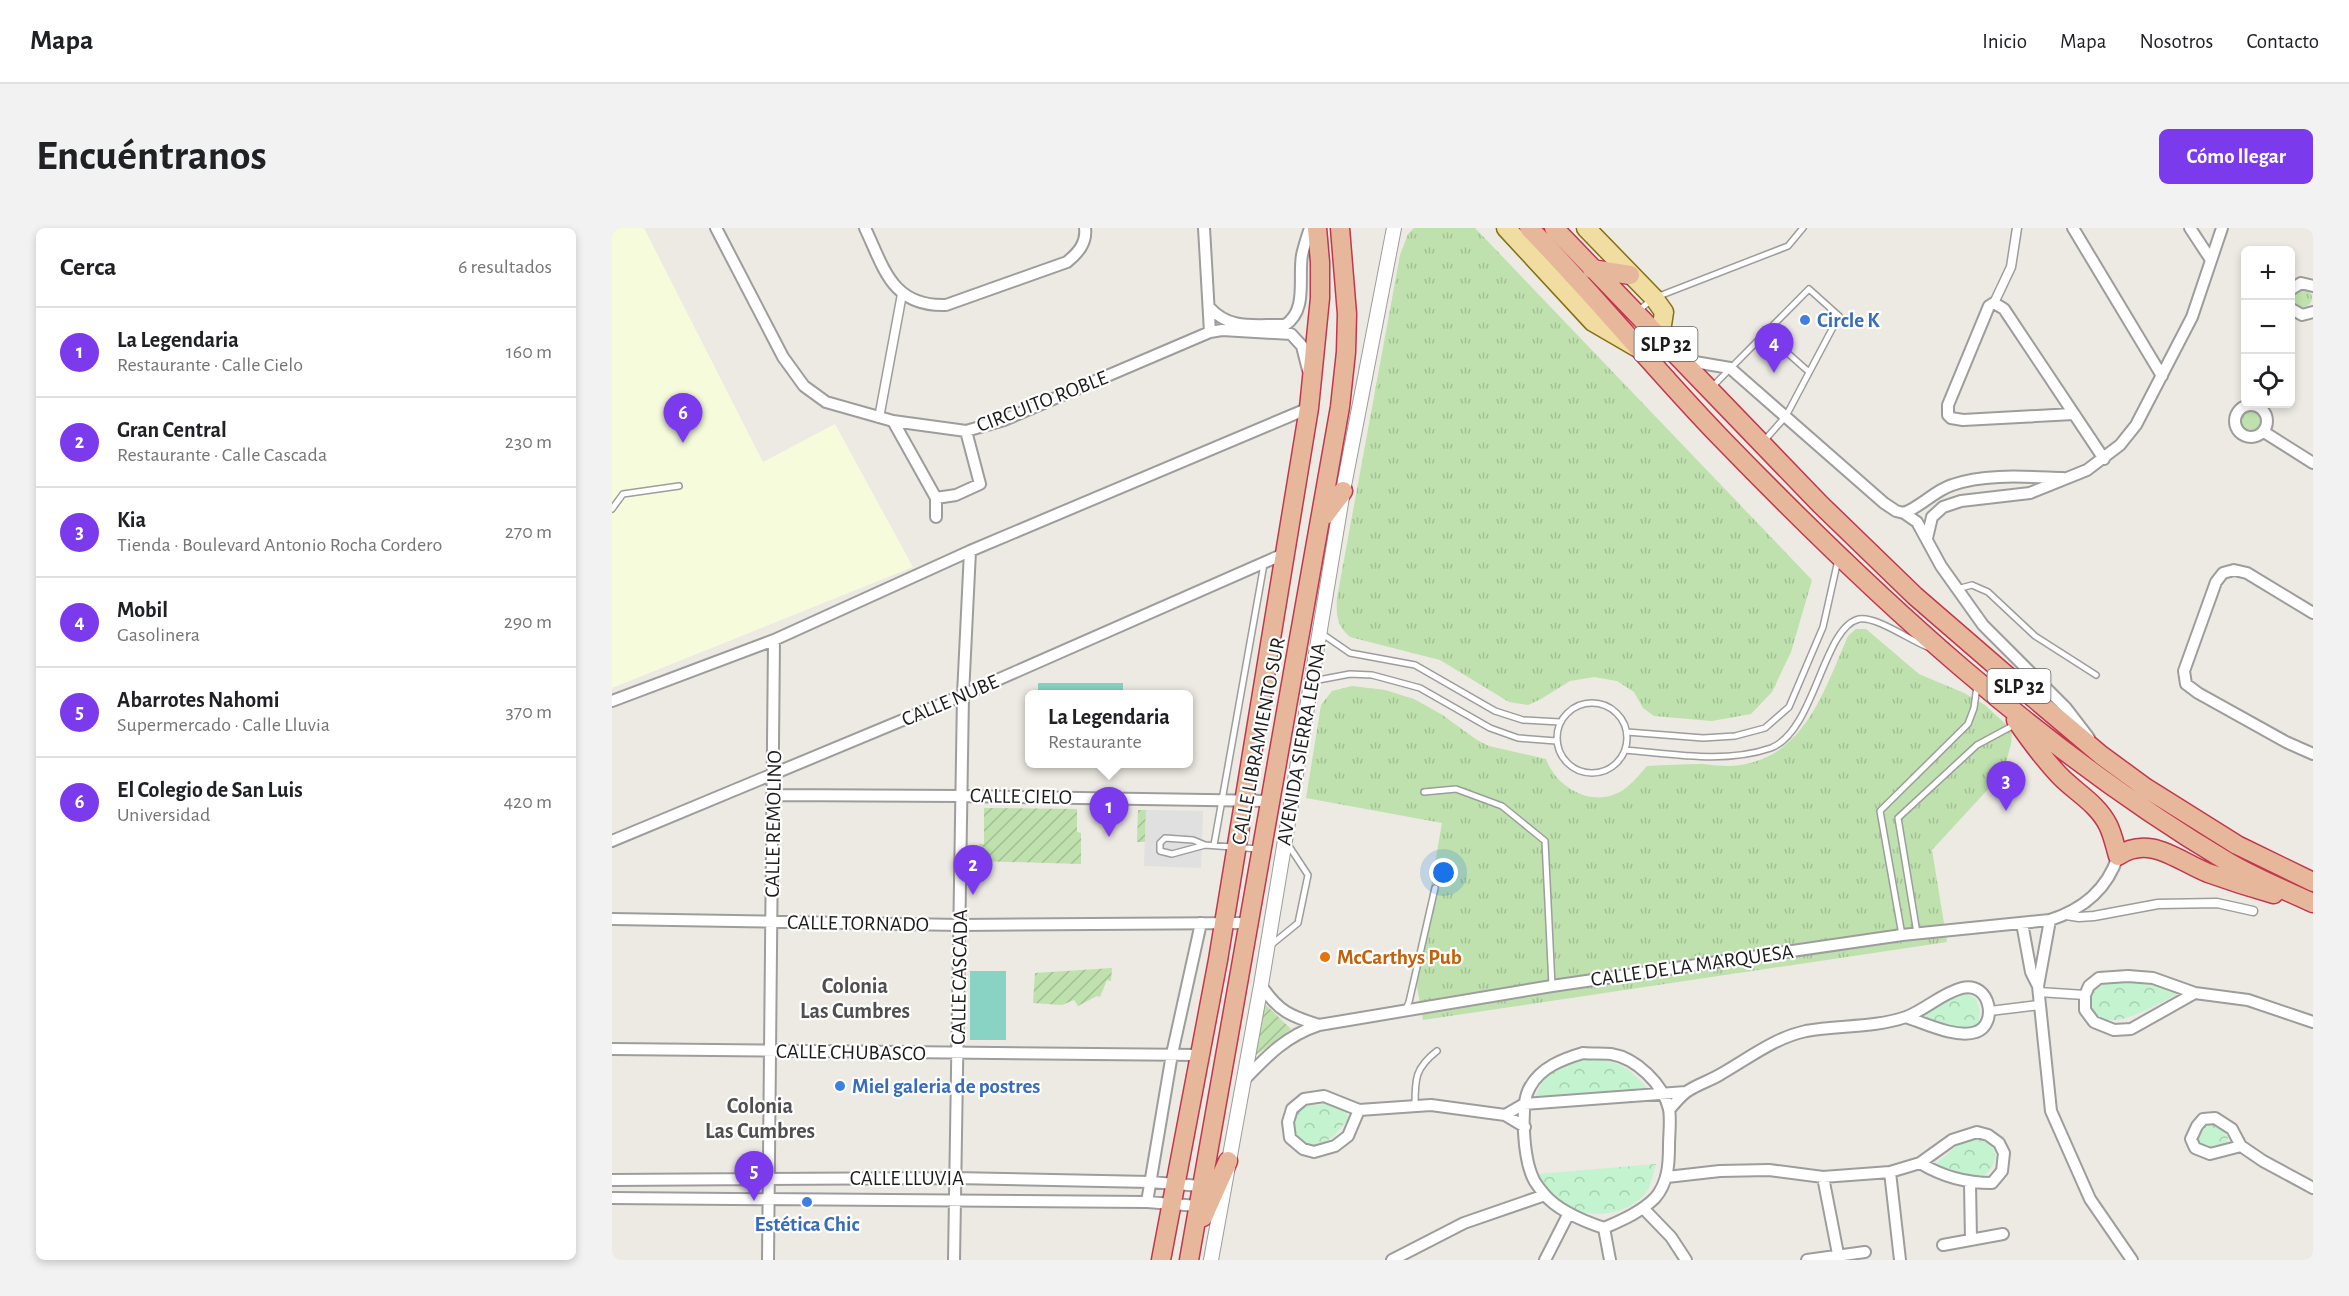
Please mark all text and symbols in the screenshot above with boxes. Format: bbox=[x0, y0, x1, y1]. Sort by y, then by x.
text: Mapa bbox=[30, 27, 93, 55]
text: Inicio bbox=[1982, 31, 2027, 52]
text: Mapa bbox=[2060, 31, 2107, 52]
text: Nosotros bbox=[2140, 31, 2213, 52]
text: Contacto bbox=[2246, 31, 2319, 52]
button: Cómo llegar bbox=[2159, 129, 2313, 184]
text: Encuéntranos bbox=[36, 135, 267, 177]
map controls bbox=[2241, 246, 2295, 408]
button: + bbox=[2241, 246, 2295, 300]
text: Cerca bbox=[60, 254, 117, 280]
text: 6 resultados bbox=[458, 257, 552, 277]
button: − bbox=[2241, 300, 2295, 354]
place label: Circle K bbox=[1817, 310, 1880, 331]
marker: Circle K bbox=[1798, 313, 1812, 327]
pin: 4 bbox=[1754, 324, 1794, 373]
road number: SLP 32 bbox=[1634, 327, 1698, 361]
text: La Legendaria bbox=[117, 329, 239, 351]
text: 1 bbox=[76, 342, 83, 362]
text: 160 m bbox=[506, 342, 552, 362]
button: locate bbox=[2241, 354, 2295, 408]
text: Restaurante · Calle Cielo bbox=[117, 355, 303, 375]
street label: CIRCUITO ROBLE bbox=[974, 367, 1111, 436]
pin: 6 bbox=[664, 394, 702, 443]
text: Gran Central bbox=[117, 419, 227, 441]
text: 2 bbox=[75, 432, 84, 452]
text: 230 m bbox=[505, 432, 552, 452]
text: Restaurante · Calle Cascada bbox=[117, 445, 327, 465]
text: Kia bbox=[117, 509, 146, 531]
text: 3 bbox=[75, 522, 84, 542]
text: 270 m bbox=[505, 522, 552, 542]
text: Tienda · Boulevard Antonio Rocha Cordero bbox=[117, 535, 442, 555]
text: Mobil bbox=[117, 599, 168, 621]
text: 4 bbox=[74, 612, 85, 632]
text: 290 m bbox=[504, 612, 552, 632]
text: Gasolinera bbox=[117, 625, 200, 645]
street label: CALLE LIBRAMIENTO SUR bbox=[1228, 636, 1289, 847]
street label: AVENIDA SIERRA LEONA bbox=[1273, 641, 1330, 847]
road number: SLP 32 bbox=[1988, 669, 2050, 703]
street label: CALLE NUBE bbox=[899, 671, 1002, 730]
text: Abarrotes Nahomi bbox=[117, 689, 279, 711]
popup bbox=[1025, 690, 1193, 768]
text: 5 bbox=[75, 702, 84, 722]
text: 370 m bbox=[506, 702, 552, 722]
text: La Legendaria bbox=[1048, 706, 1170, 728]
text: Supermercado · Calle Lluvia bbox=[117, 715, 330, 735]
text: Restaurante bbox=[1048, 732, 1142, 752]
street label: CALLE REMOLINO bbox=[762, 750, 785, 898]
pin: 3 bbox=[1986, 762, 2026, 811]
text: El Colegio de San Luis bbox=[117, 779, 303, 801]
street label: CALLE CIELO bbox=[970, 785, 1072, 808]
pin: 1 bbox=[1090, 788, 1128, 837]
text: 6 bbox=[75, 792, 84, 812]
text: 420 m bbox=[503, 792, 552, 812]
text: Universidad bbox=[117, 805, 210, 825]
pin: 2 bbox=[954, 846, 992, 895]
your location bbox=[1429, 858, 1458, 887]
street label: CALLE CASCADA bbox=[948, 909, 971, 1045]
street label: CALLE TORNADO bbox=[787, 912, 929, 935]
street label: CALLE DE LA MARQUESA bbox=[1589, 941, 1795, 990]
place label: McCarthys Pub bbox=[1337, 947, 1462, 968]
marker: McCarthys Pub bbox=[1318, 950, 1332, 964]
district label: Colonia Las Cumbres bbox=[800, 975, 910, 1022]
street label: CALLE CHUBASCO bbox=[776, 1041, 926, 1064]
place label: Miel galeria de postres bbox=[852, 1076, 1040, 1097]
marker: Miel galeria de postres bbox=[833, 1079, 847, 1093]
district label: Colonia Las Cumbres bbox=[705, 1095, 815, 1142]
pin: 5 bbox=[734, 1152, 774, 1201]
street label: CALLE LLUVIA bbox=[850, 1168, 964, 1189]
marker: Estética Chic bbox=[800, 1195, 814, 1209]
place label: Estética Chic bbox=[754, 1214, 860, 1235]

